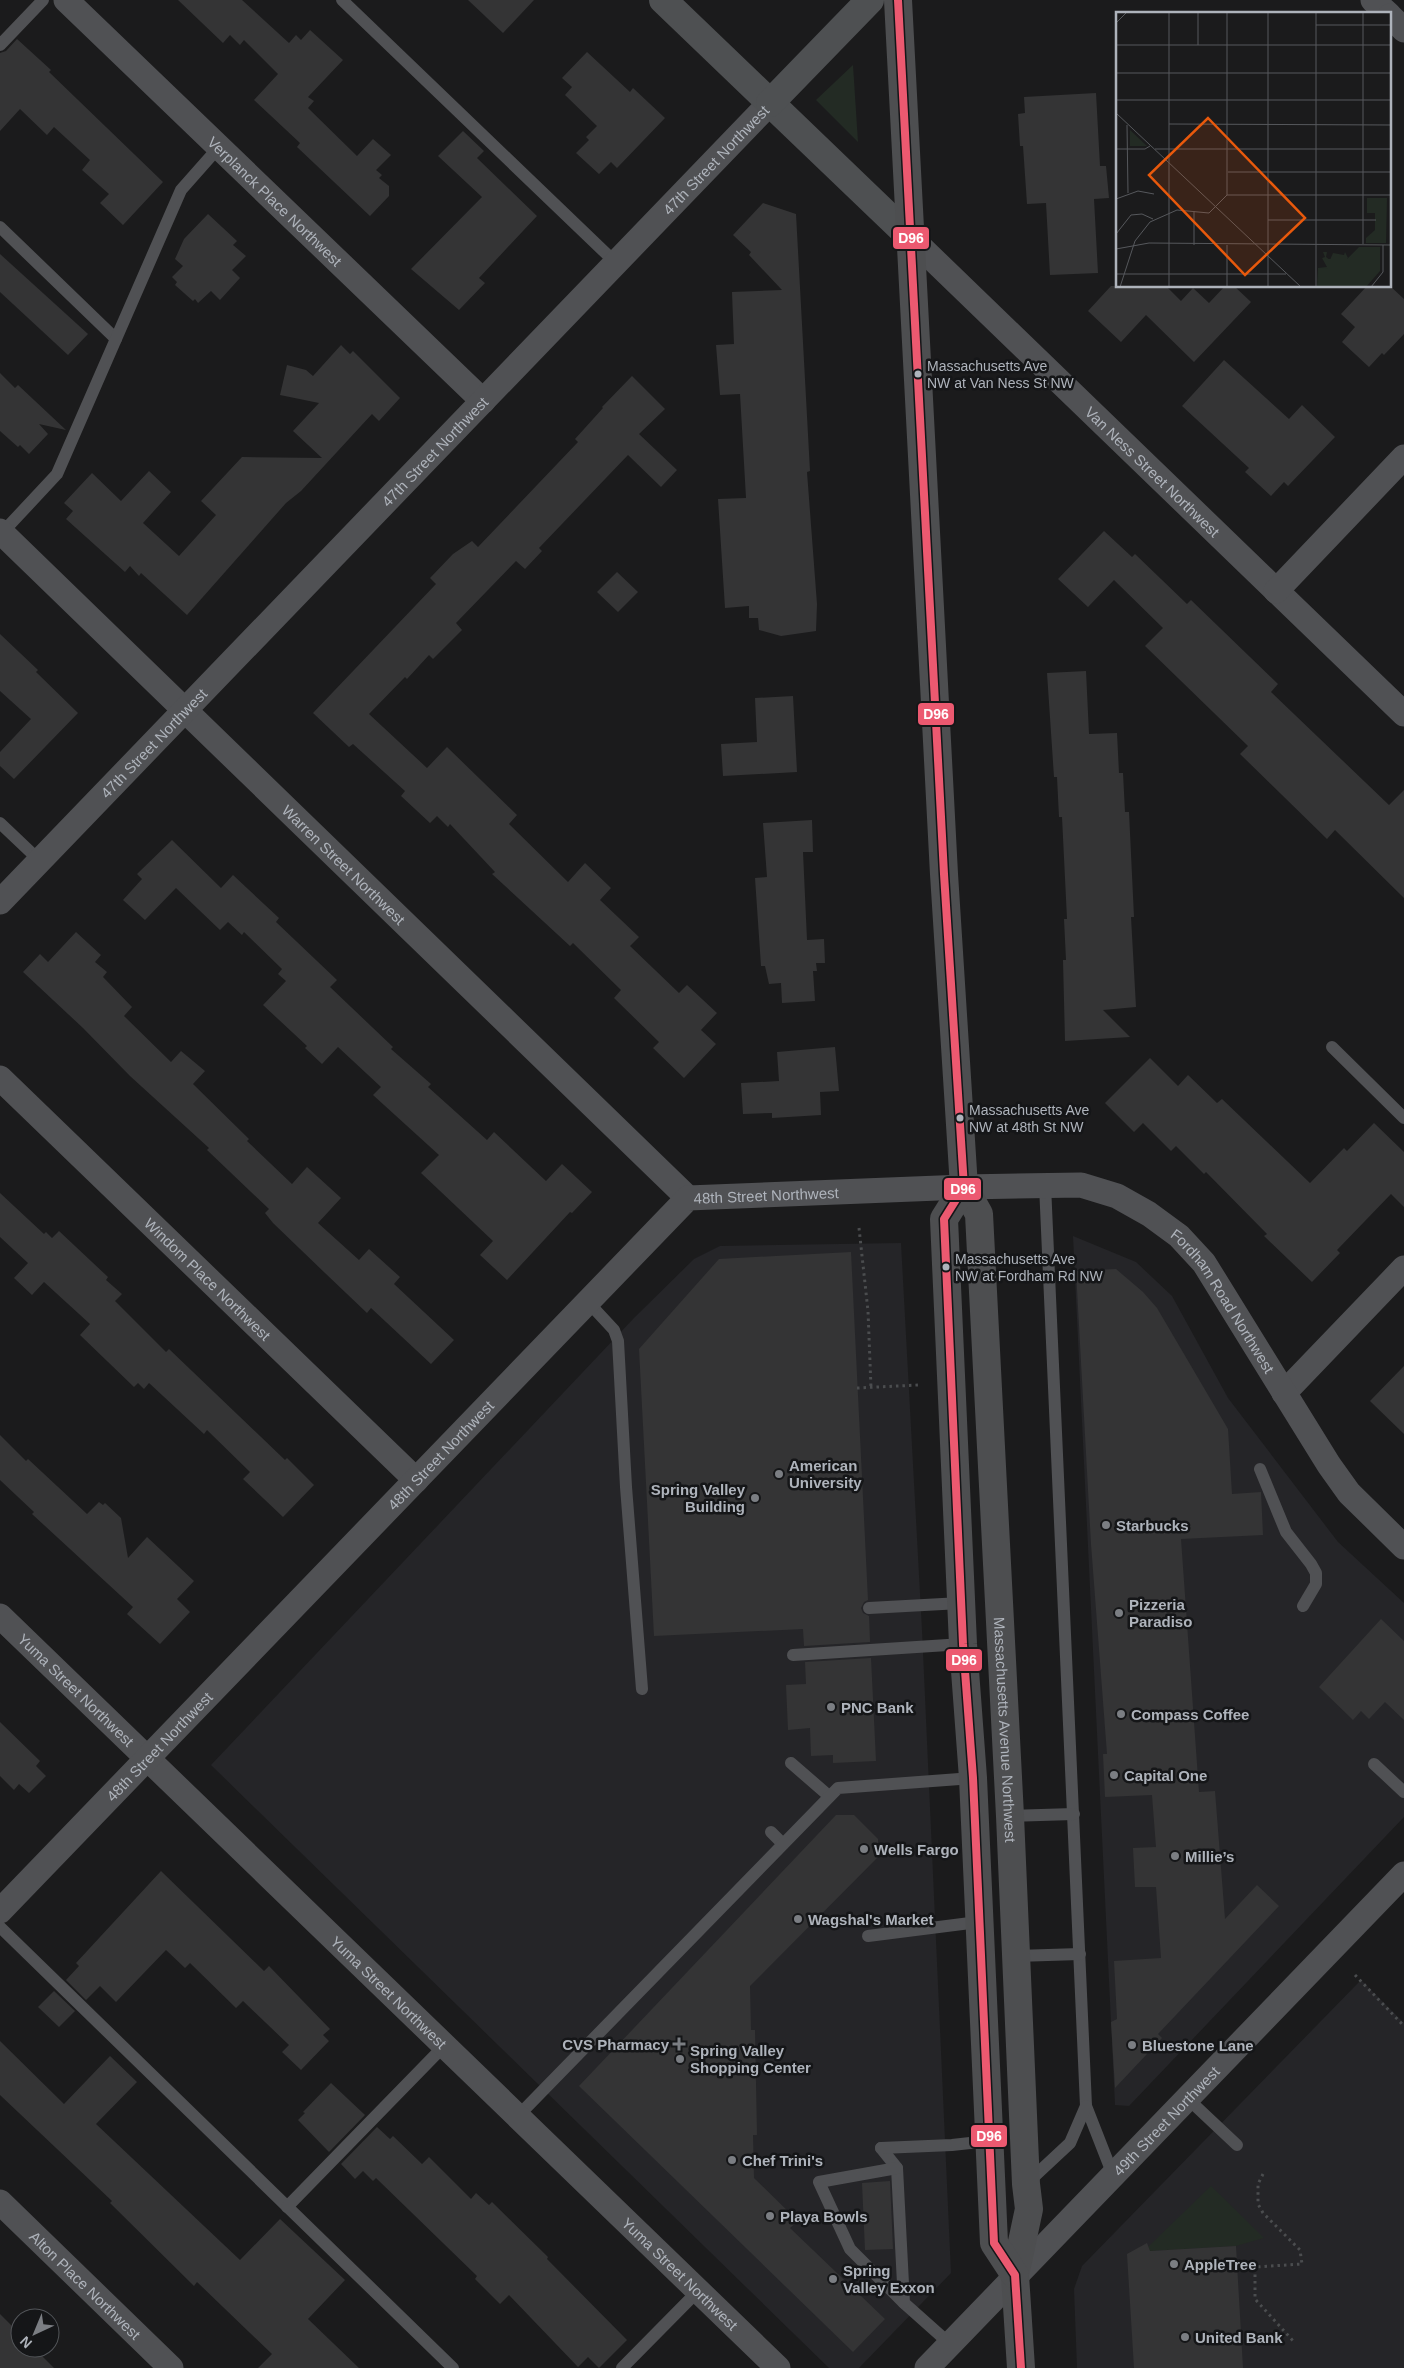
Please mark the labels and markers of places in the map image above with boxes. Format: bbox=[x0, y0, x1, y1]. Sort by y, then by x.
place label: Massachusetts Ave NW at Van Ness St NW bbox=[927, 358, 1075, 391]
marker: Massachusetts Ave NW at Van Ness St NW bbox=[913, 369, 923, 379]
place label: Massachusetts Ave NW at 48th St NW bbox=[969, 1102, 1090, 1135]
marker: Massachusetts Ave NW at 48th St NW bbox=[955, 1113, 965, 1123]
place label: Massachusetts Ave NW at Fordham Rd NW bbox=[955, 1251, 1104, 1284]
marker: Massachusetts Ave NW at Fordham Rd NW bbox=[941, 1262, 951, 1272]
place label: American University bbox=[789, 1457, 862, 1491]
marker: American University bbox=[773, 1468, 785, 1480]
place label: Spring Valley Building bbox=[651, 1481, 746, 1515]
marker: Spring Valley Building bbox=[749, 1492, 761, 1504]
place label: Starbucks bbox=[1116, 1517, 1189, 1534]
marker: Starbucks bbox=[1100, 1519, 1112, 1531]
place label: Pizzeria Paradiso bbox=[1129, 1596, 1192, 1630]
marker: Pizzeria Paradiso bbox=[1113, 1607, 1125, 1619]
place label: PNC Bank bbox=[841, 1699, 914, 1716]
marker: PNC Bank bbox=[825, 1701, 837, 1713]
place label: Compass Coffee bbox=[1131, 1706, 1249, 1723]
marker: Compass Coffee bbox=[1115, 1708, 1127, 1720]
place label: Capital One bbox=[1124, 1767, 1207, 1784]
marker: Capital One bbox=[1108, 1769, 1120, 1781]
place label: Wells Fargo bbox=[874, 1841, 959, 1858]
marker: Wells Fargo bbox=[858, 1843, 870, 1855]
place label: Millie’s bbox=[1185, 1848, 1234, 1865]
marker: Millie’s bbox=[1169, 1850, 1181, 1862]
place label: Wagshal's Market bbox=[808, 1911, 934, 1928]
marker: Wagshal's Market bbox=[792, 1913, 804, 1925]
place label: CVS Pharmacy bbox=[562, 2036, 670, 2053]
place label: Bluestone Lane bbox=[1142, 2037, 1254, 2054]
marker: CVS Pharmacy bbox=[673, 2038, 685, 2050]
marker: Bluestone Lane bbox=[1126, 2039, 1138, 2051]
place label: Spring Valley Shopping Center bbox=[690, 2042, 811, 2076]
marker: Spring Valley Shopping Center bbox=[674, 2053, 686, 2065]
place label: Chef Trini's bbox=[742, 2152, 823, 2169]
marker: Chef Trini's bbox=[726, 2154, 738, 2166]
place label: Playa Bowls bbox=[780, 2208, 868, 2225]
marker: Playa Bowls bbox=[764, 2210, 776, 2222]
place label: AppleTree bbox=[1184, 2256, 1257, 2273]
marker: AppleTree bbox=[1168, 2258, 1180, 2270]
place label: Spring Valley Exxon bbox=[843, 2262, 935, 2296]
marker: Spring Valley Exxon bbox=[827, 2273, 839, 2285]
place label: United Bank bbox=[1195, 2329, 1283, 2346]
marker: United Bank bbox=[1179, 2331, 1191, 2343]

